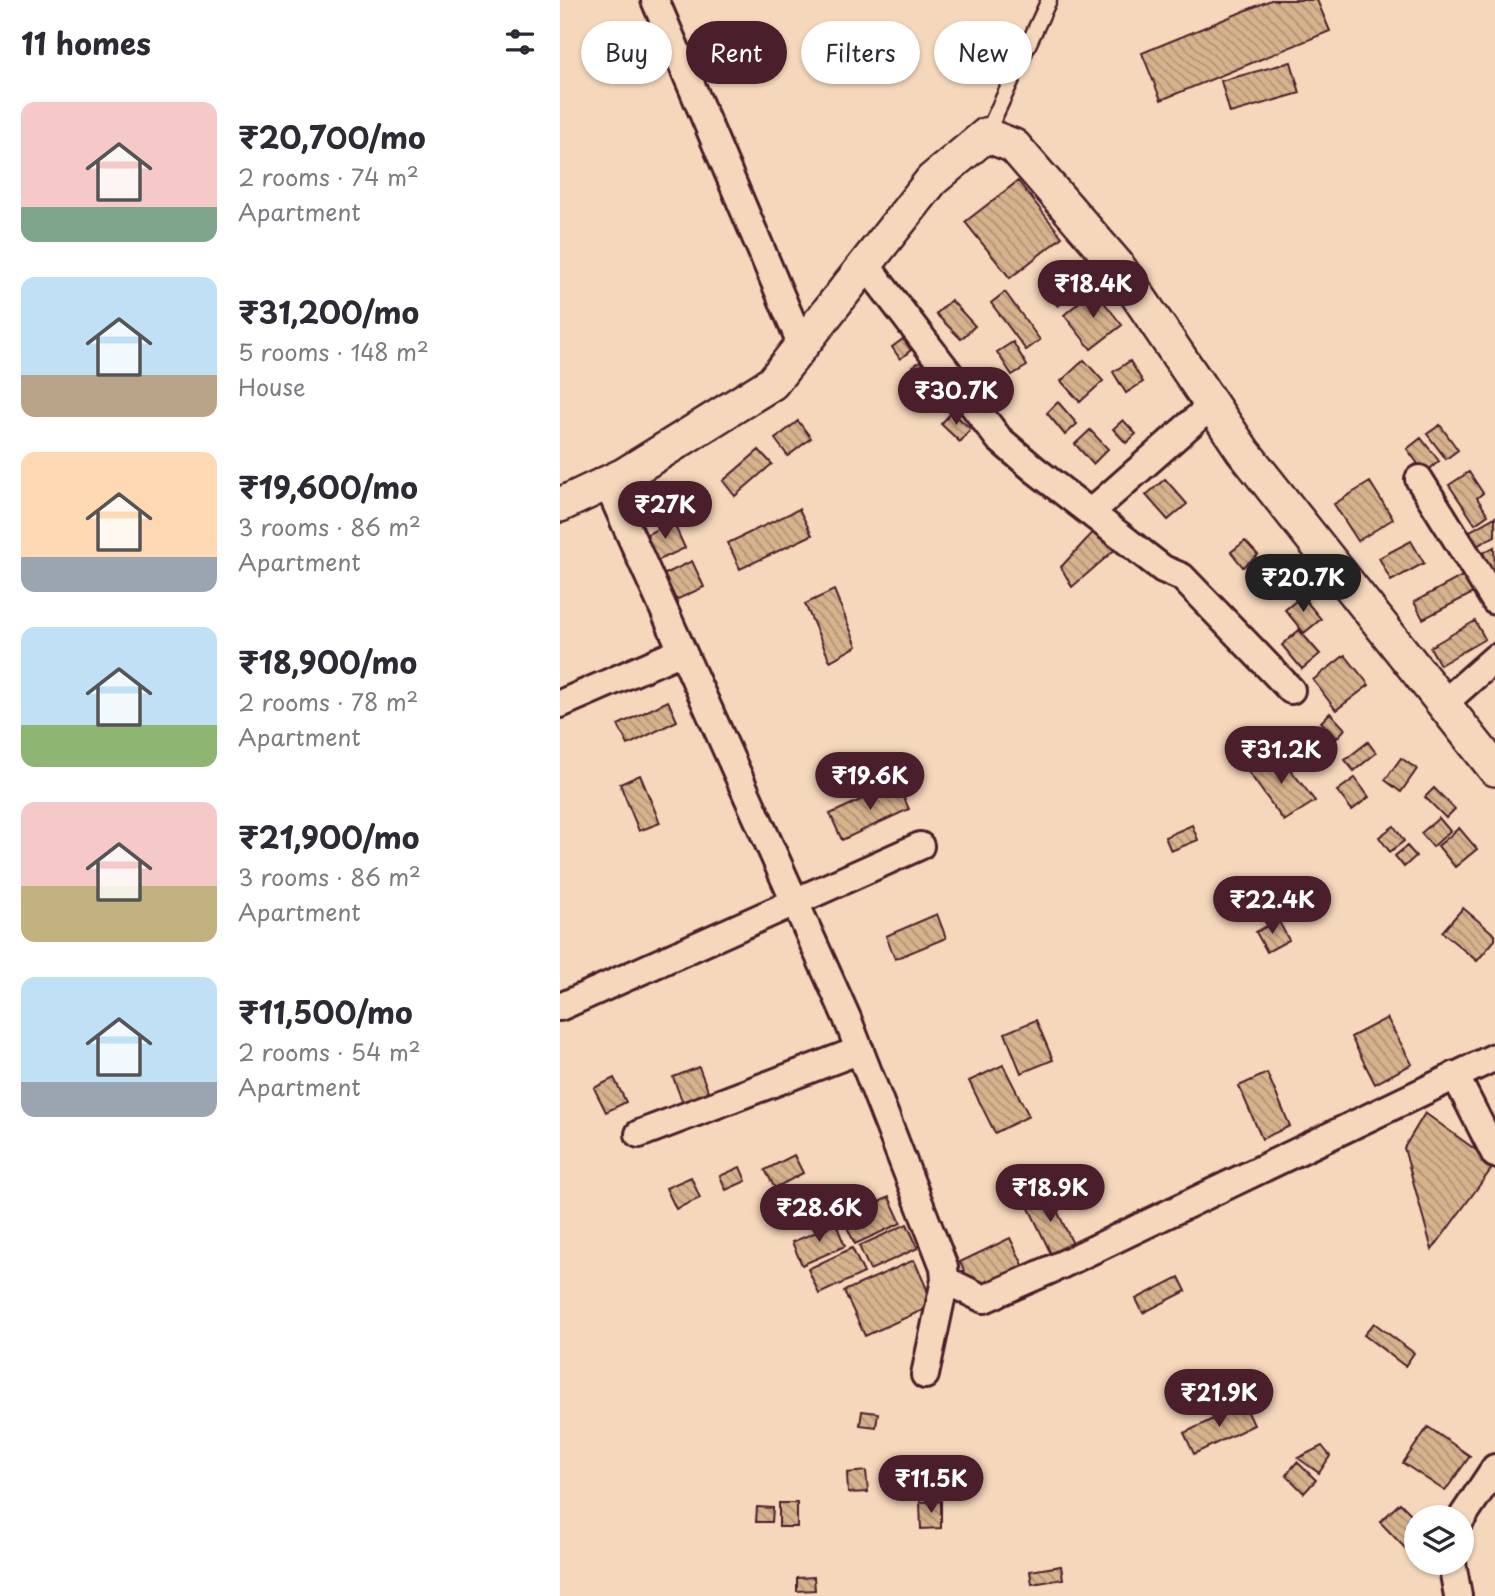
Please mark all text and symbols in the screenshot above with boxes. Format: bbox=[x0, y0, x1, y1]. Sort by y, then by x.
text: 11 homes bbox=[21, 20, 151, 65]
chip: Buy bbox=[581, 21, 672, 84]
chip: Rent bbox=[686, 21, 787, 84]
chip: Filters bbox=[801, 21, 920, 84]
chip: New bbox=[934, 21, 1032, 84]
icon: filters bbox=[501, 23, 539, 61]
text: ₹20,700/mo bbox=[238, 114, 426, 159]
icon: home bbox=[77, 130, 161, 214]
text: 2 rooms · 74 m² bbox=[238, 159, 419, 194]
text: Apartment bbox=[238, 194, 361, 229]
pin: ₹18.4K bbox=[1036, 260, 1150, 320]
text: ₹18.4K bbox=[1054, 265, 1132, 300]
text: ₹31,200/mo bbox=[238, 289, 419, 334]
icon: home bbox=[77, 305, 161, 389]
text: 5 rooms · 148 m² bbox=[238, 334, 429, 369]
pin: ₹30.7K bbox=[899, 368, 1013, 427]
text: House bbox=[238, 369, 305, 404]
text: ₹30.7K bbox=[914, 372, 998, 407]
text: ₹19,600/mo bbox=[238, 464, 418, 509]
icon: home bbox=[77, 480, 161, 564]
pin: ₹27K bbox=[624, 482, 706, 541]
text: ₹27K bbox=[634, 486, 696, 521]
text: 3 rooms · 86 m² bbox=[238, 509, 421, 544]
text: Apartment bbox=[238, 544, 361, 579]
pin: ₹20.7K bbox=[1246, 554, 1360, 614]
text: ₹20.7K bbox=[1261, 559, 1345, 594]
text: ₹18,900/mo bbox=[238, 639, 417, 684]
icon: home bbox=[77, 655, 161, 739]
text: 2 rooms · 78 m² bbox=[238, 684, 418, 719]
text: Apartment bbox=[238, 719, 361, 754]
pin: ₹31.2K bbox=[1224, 726, 1338, 786]
text: ₹31.2K bbox=[1241, 731, 1321, 766]
pin: ₹19.6K bbox=[813, 752, 927, 812]
text: ₹19.6K bbox=[831, 757, 909, 792]
text: ₹21,900/mo bbox=[238, 814, 419, 859]
icon: home bbox=[77, 830, 161, 914]
text: 3 rooms · 86 m² bbox=[238, 859, 421, 894]
pin: ₹22.4K bbox=[1215, 876, 1329, 936]
text: ₹22.4K bbox=[1229, 881, 1315, 916]
text: Apartment bbox=[238, 894, 361, 929]
text: ₹11,500/mo bbox=[238, 989, 413, 1034]
icon: home bbox=[77, 1005, 161, 1089]
text: 2 rooms · 54 m² bbox=[238, 1034, 421, 1069]
text: Apartment bbox=[238, 1069, 361, 1104]
pin: ₹18.9K bbox=[993, 1164, 1107, 1224]
text: ₹18.9K bbox=[1012, 1169, 1088, 1204]
pin: ₹28.6K bbox=[762, 1184, 876, 1244]
text: ₹28.6K bbox=[776, 1189, 862, 1224]
pin: ₹21.9K bbox=[1162, 1370, 1276, 1429]
text: ₹21.9K bbox=[1180, 1374, 1258, 1409]
pin: ₹11.5K bbox=[874, 1456, 988, 1515]
text: ₹11.5K bbox=[894, 1460, 968, 1495]
map controls bbox=[1404, 1505, 1474, 1575]
button: layers bbox=[1404, 1505, 1474, 1575]

